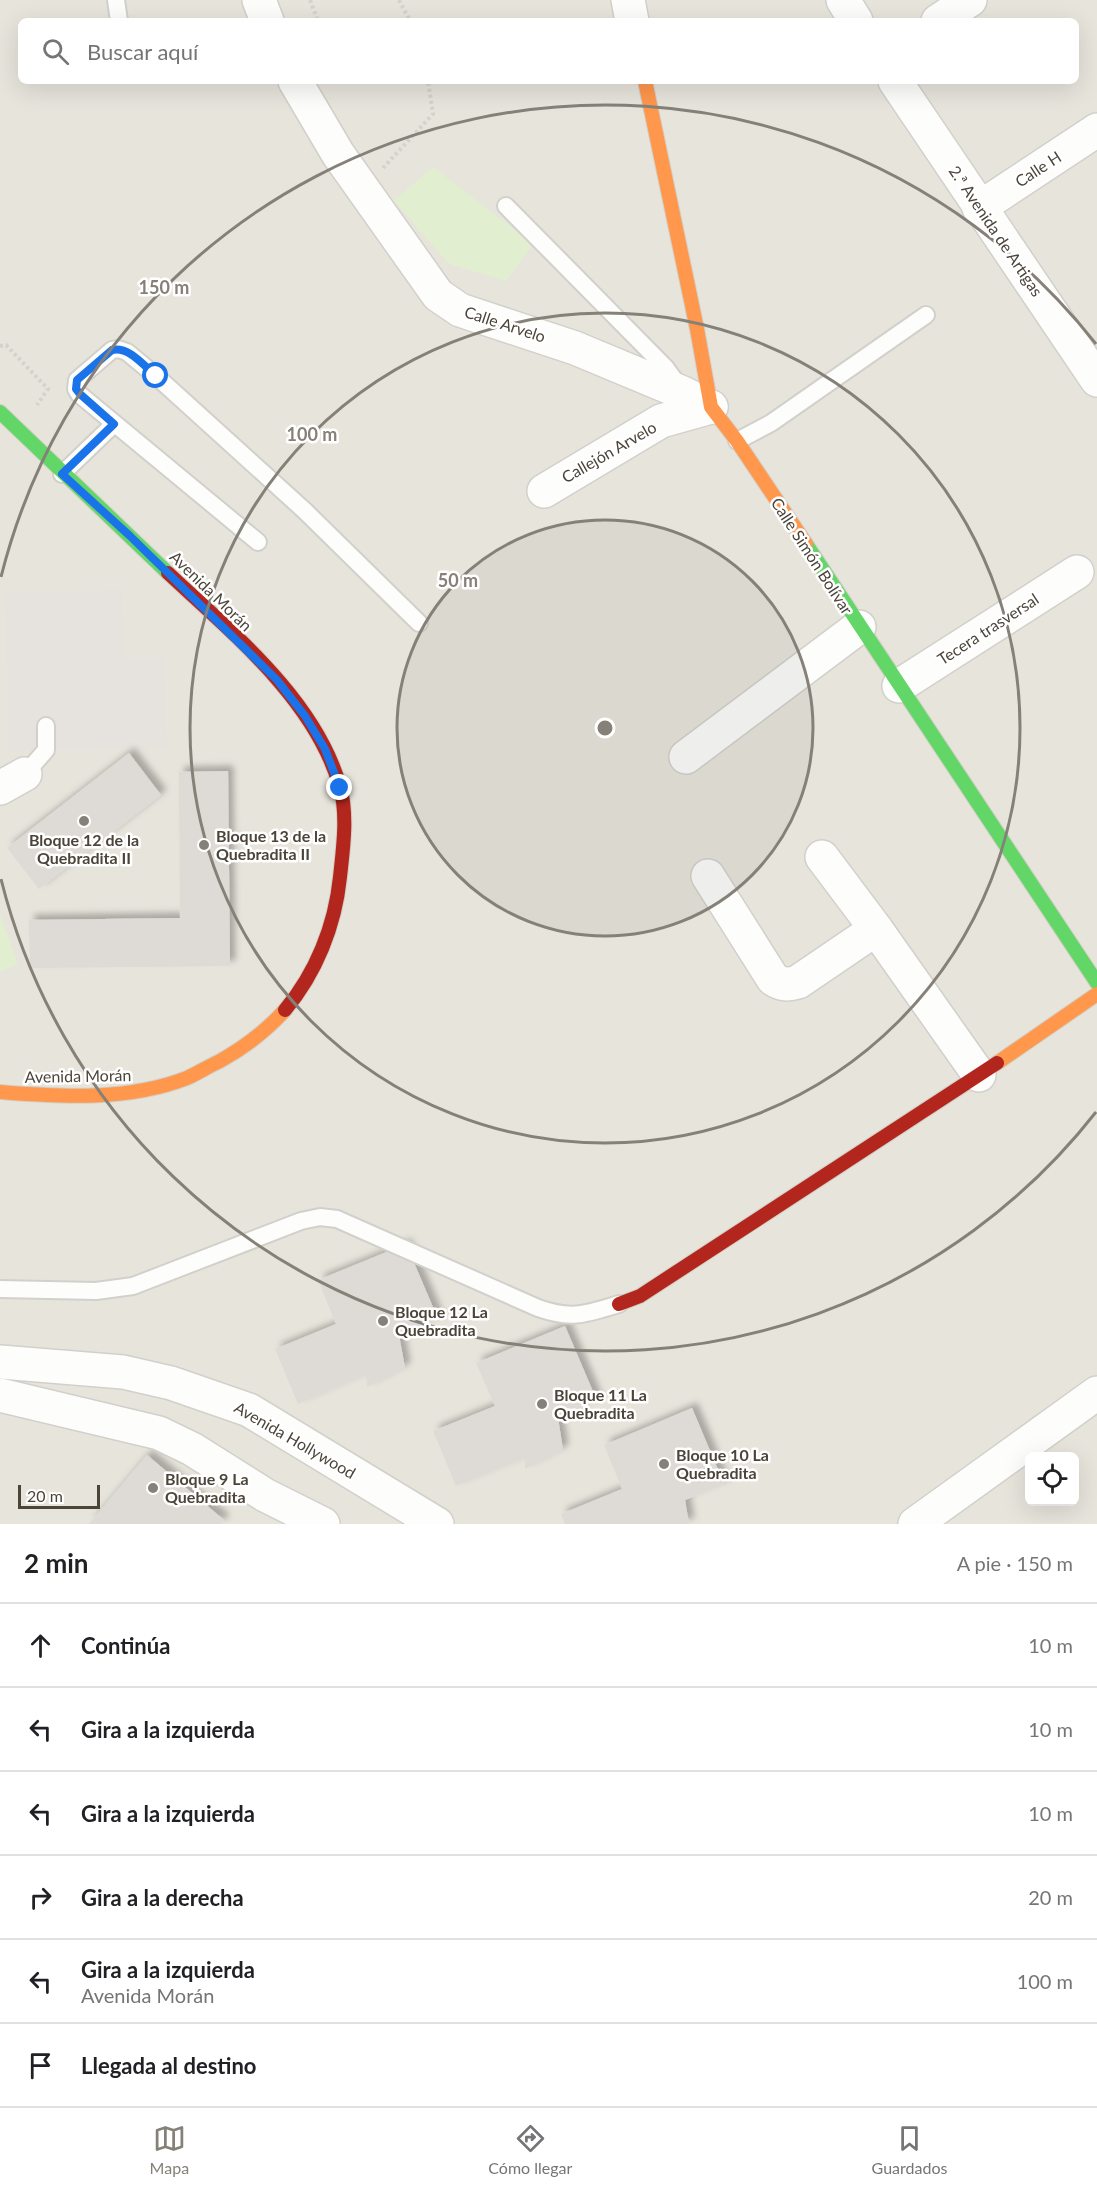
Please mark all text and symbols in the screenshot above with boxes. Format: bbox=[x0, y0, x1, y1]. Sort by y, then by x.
search box bbox=[18, 18, 1079, 84]
icon: search bbox=[39, 35, 72, 68]
text: Buscar aquí bbox=[87, 38, 198, 65]
street label: Calle H bbox=[1011, 147, 1064, 190]
street label: 2.ª Avenida de Artigas bbox=[946, 162, 1047, 300]
text: 150 m bbox=[139, 276, 189, 298]
street label: Calle Arvelo bbox=[462, 301, 548, 346]
route start bbox=[142, 362, 168, 388]
street label: Callejón Arvelo bbox=[558, 417, 659, 486]
text: 100 m bbox=[287, 423, 337, 445]
street label: Calle Simón Bolívar bbox=[768, 494, 857, 618]
street label: Avenida Morán bbox=[166, 547, 256, 635]
text: 50 m bbox=[438, 569, 478, 591]
street label: Tecera trasversal bbox=[934, 589, 1042, 668]
centre of rings bbox=[595, 718, 615, 738]
route end bbox=[326, 774, 352, 800]
marker: Bloque 12 de la Quebradita II bbox=[77, 814, 91, 828]
place label: Bloque 13 de la Quebradita II bbox=[216, 826, 326, 863]
place label: Bloque 12 de la Quebradita II bbox=[29, 830, 139, 867]
marker: Bloque 13 de la Quebradita II bbox=[197, 838, 211, 852]
street label: Avenida Morán bbox=[24, 1065, 132, 1086]
place label: Bloque 12 La Quebradita bbox=[395, 1302, 488, 1339]
marker: Bloque 12 La Quebradita bbox=[376, 1314, 390, 1328]
place label: Bloque 11 La Quebradita bbox=[554, 1385, 647, 1422]
street label: Avenida Hollywood bbox=[231, 1397, 359, 1482]
marker: Bloque 11 La Quebradita bbox=[535, 1397, 549, 1411]
place label: Bloque 10 La Quebradita bbox=[676, 1445, 769, 1482]
map controls bbox=[1025, 1452, 1079, 1506]
button: locate bbox=[1025, 1452, 1079, 1506]
marker: Bloque 10 La Quebradita bbox=[657, 1457, 671, 1471]
place label: Bloque 9 La Quebradita bbox=[165, 1469, 249, 1506]
marker: Bloque 9 La Quebradita bbox=[146, 1481, 160, 1495]
scale bar bbox=[18, 1482, 100, 1510]
text: 20 m bbox=[27, 1486, 63, 1505]
text: 2 min bbox=[24, 1547, 88, 1579]
text: A pie · 150 m bbox=[957, 1551, 1073, 1575]
icon: ahead bbox=[24, 1629, 57, 1662]
text: Continúa bbox=[81, 1632, 170, 1659]
text: 10 m bbox=[1028, 1633, 1073, 1657]
icon: left bbox=[24, 1713, 57, 1746]
text: Gira a la izquierda bbox=[81, 1716, 255, 1743]
text: 10 m bbox=[1028, 1717, 1073, 1741]
icon: left bbox=[24, 1797, 57, 1830]
text: Gira a la izquierda bbox=[81, 1800, 255, 1827]
text: 10 m bbox=[1028, 1801, 1073, 1825]
icon: right bbox=[24, 1881, 57, 1914]
text: Gira a la derecha bbox=[81, 1884, 244, 1911]
text: 20 m bbox=[1028, 1885, 1073, 1909]
text: Gira a la izquierda bbox=[81, 1956, 255, 1983]
icon: left bbox=[24, 1965, 57, 1998]
text: 100 m bbox=[1017, 1969, 1073, 1993]
text: Avenida Morán bbox=[81, 1983, 214, 2007]
icon: arrive bbox=[24, 2049, 57, 2082]
text: Llegada al destino bbox=[81, 2052, 257, 2079]
tab: Mapa bbox=[150, 2122, 189, 2177]
tab: Cómo llegar bbox=[488, 2122, 572, 2177]
tab: Guardados bbox=[872, 2122, 947, 2177]

